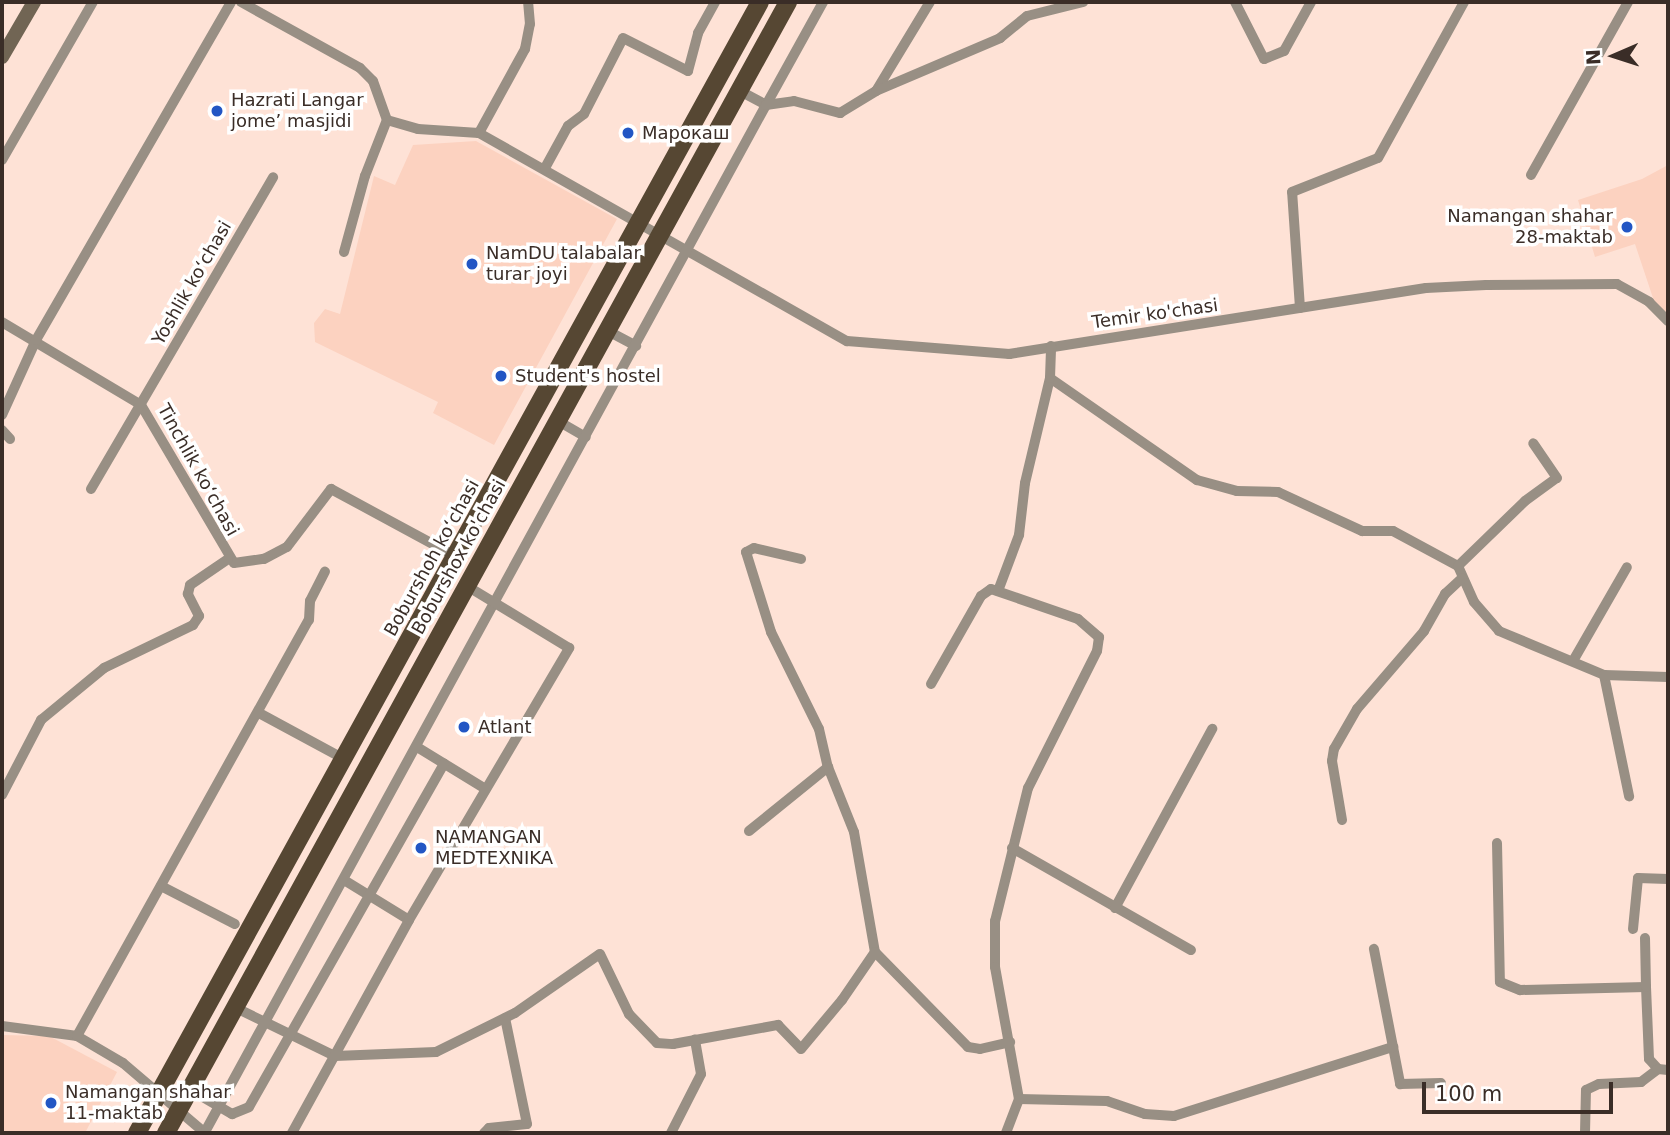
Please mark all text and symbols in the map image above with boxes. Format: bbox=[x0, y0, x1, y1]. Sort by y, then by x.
north arrow bbox=[1579, 21, 1649, 91]
text: N bbox=[1582, 49, 1604, 66]
place label: Hazrati Langar jome’ masjidi bbox=[231, 90, 364, 132]
marker: Hazrati Langar jome’ masjidi bbox=[209, 103, 225, 119]
place label: Марокаш bbox=[642, 122, 729, 144]
marker: Марокаш bbox=[620, 125, 636, 141]
place label: Namangan shahar 28-maktab bbox=[1447, 206, 1613, 248]
street label: Yoshlik koʻchasi bbox=[148, 217, 236, 349]
marker: Namangan shahar 28-maktab bbox=[1619, 219, 1635, 235]
place label: NamDU talabalar turar joyi bbox=[486, 243, 641, 286]
marker: NamDU talabalar turar joyi bbox=[464, 256, 480, 272]
street label: Temir ko'chasi bbox=[1091, 294, 1219, 334]
place label: Student's hostel bbox=[515, 365, 661, 387]
marker: Student's hostel bbox=[493, 368, 509, 384]
street label: Tinchlik koʻchasi bbox=[153, 400, 243, 540]
street label: Boburshoh koʻchasi bbox=[380, 476, 484, 640]
street label: Boburshox ko'chasi bbox=[407, 476, 511, 638]
place label: Atlant bbox=[478, 716, 532, 738]
marker: Atlant bbox=[456, 719, 472, 735]
place label: NAMANGAN MEDTEXNIKA bbox=[435, 827, 553, 870]
marker: NAMANGAN MEDTEXNIKA bbox=[413, 840, 429, 856]
scale bar bbox=[1425, 1068, 1616, 1112]
place label: Namangan shahar 11-maktab bbox=[65, 1082, 231, 1124]
text: 100 m bbox=[1435, 1082, 1502, 1106]
marker: Namangan shahar 11-maktab bbox=[43, 1095, 59, 1111]

